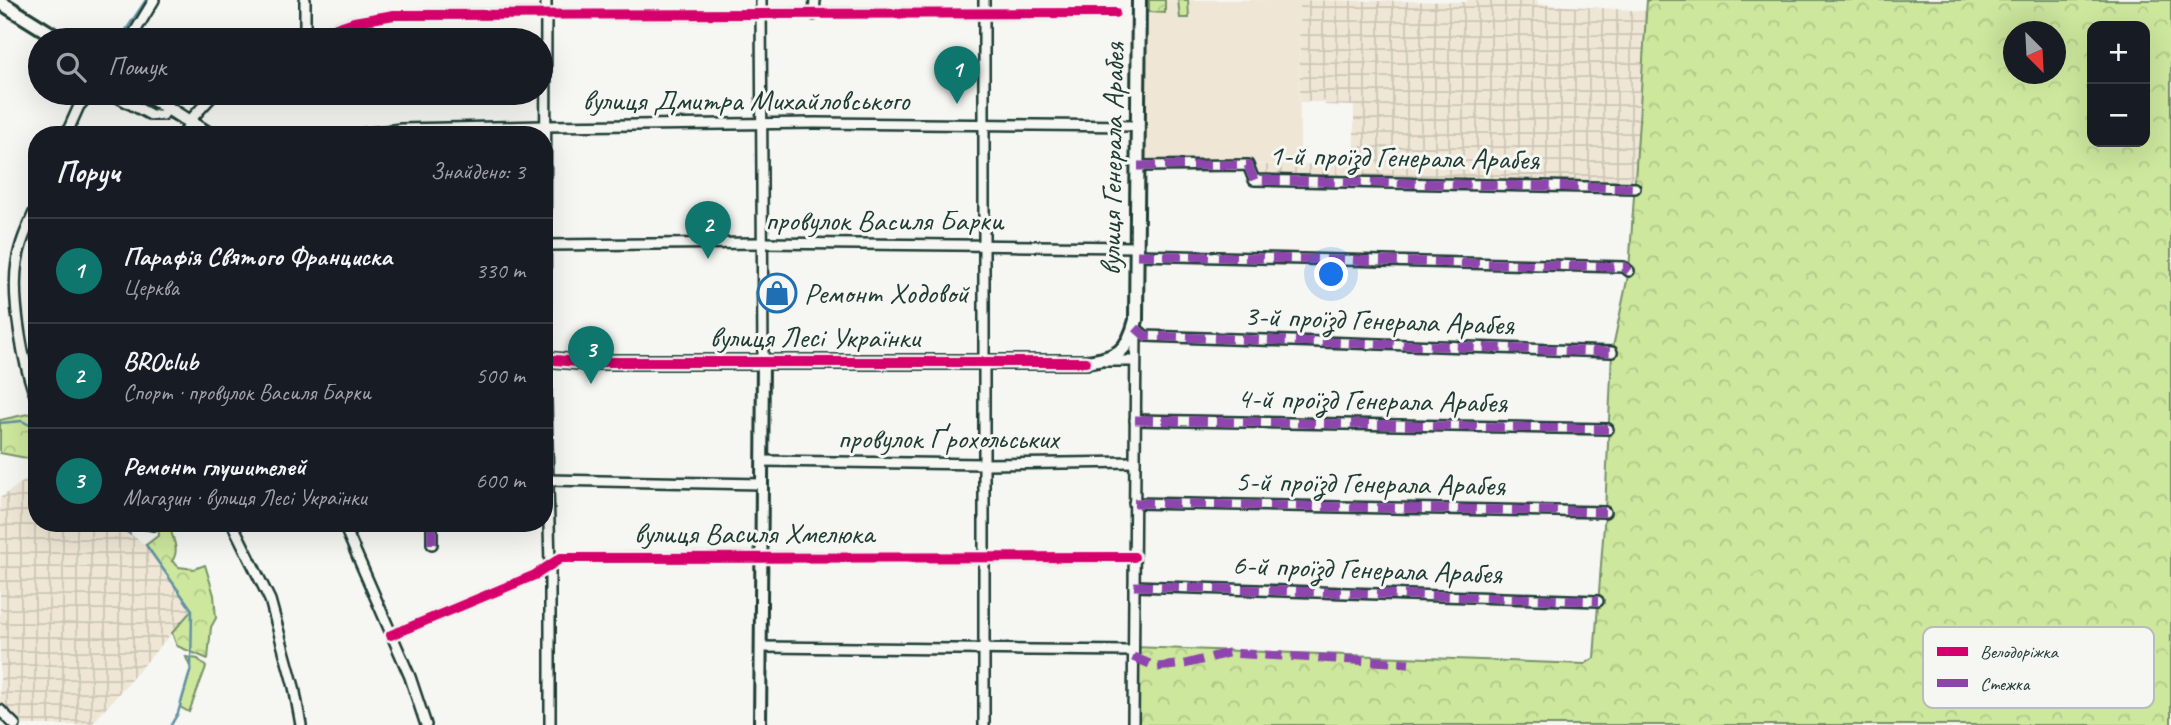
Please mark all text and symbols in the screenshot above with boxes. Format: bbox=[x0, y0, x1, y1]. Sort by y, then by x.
north arrow bbox=[2003, 21, 2066, 84]
map controls bbox=[2087, 21, 2150, 147]
button: + bbox=[2087, 21, 2150, 84]
search box bbox=[28, 28, 553, 105]
street label: вулиця Генерала Арабея bbox=[1091, 41, 1133, 276]
pin: 1 bbox=[934, 46, 980, 104]
icon: search bbox=[52, 48, 90, 86]
text: Пошук bbox=[108, 50, 166, 83]
street label: вулиця Дмитра Михайловського bbox=[583, 81, 911, 119]
button: − bbox=[2087, 84, 2150, 147]
street label: 1-й проїзд Генерала Арабея bbox=[1269, 136, 1540, 178]
text: Поруч bbox=[56, 153, 120, 191]
text: Знайдено: 3 bbox=[430, 157, 525, 186]
pin: 2 bbox=[685, 201, 731, 259]
street label: провулок Василя Барки bbox=[765, 201, 1005, 239]
text: Парафія Святого Франциска bbox=[123, 240, 392, 273]
text: 1 bbox=[74, 256, 84, 285]
text: 330 m bbox=[476, 256, 525, 285]
your location bbox=[1314, 257, 1348, 291]
shop icon: Ремонт Ходовой bbox=[756, 272, 798, 314]
text: Церква bbox=[123, 273, 179, 302]
place label: Ремонт Ходовой bbox=[804, 274, 970, 312]
street label: 3-й проїзд Генерала Арабея bbox=[1243, 296, 1516, 344]
street label: вулиця Лесі Українки bbox=[710, 318, 922, 356]
pin: 3 bbox=[568, 326, 614, 384]
text: BROclub bbox=[123, 345, 198, 378]
text: 2 bbox=[74, 361, 84, 390]
text: 500 m bbox=[476, 361, 525, 390]
text: Спорт · провулок Василя Барки bbox=[123, 378, 371, 407]
street label: 4-й проїзд Генерала Арабея bbox=[1237, 379, 1508, 421]
street label: провулок Ґрохольських bbox=[837, 419, 1061, 457]
text: Ремонт глушителей bbox=[123, 450, 306, 483]
street label: 5-й проїзд Генерала Арабея bbox=[1235, 462, 1506, 504]
text: 3 bbox=[74, 466, 84, 495]
text: 600 m bbox=[476, 466, 525, 495]
text: Магазин · вулиця Лесі Українки bbox=[123, 483, 367, 512]
street label: вулиця Василя Хмелюка bbox=[634, 514, 877, 552]
street label: 6-й проїзд Генерала Арабея bbox=[1231, 545, 1504, 593]
legend bbox=[1923, 627, 2154, 708]
text: Велодоріжка bbox=[1980, 640, 2060, 664]
text: Стежка bbox=[1980, 672, 2031, 696]

